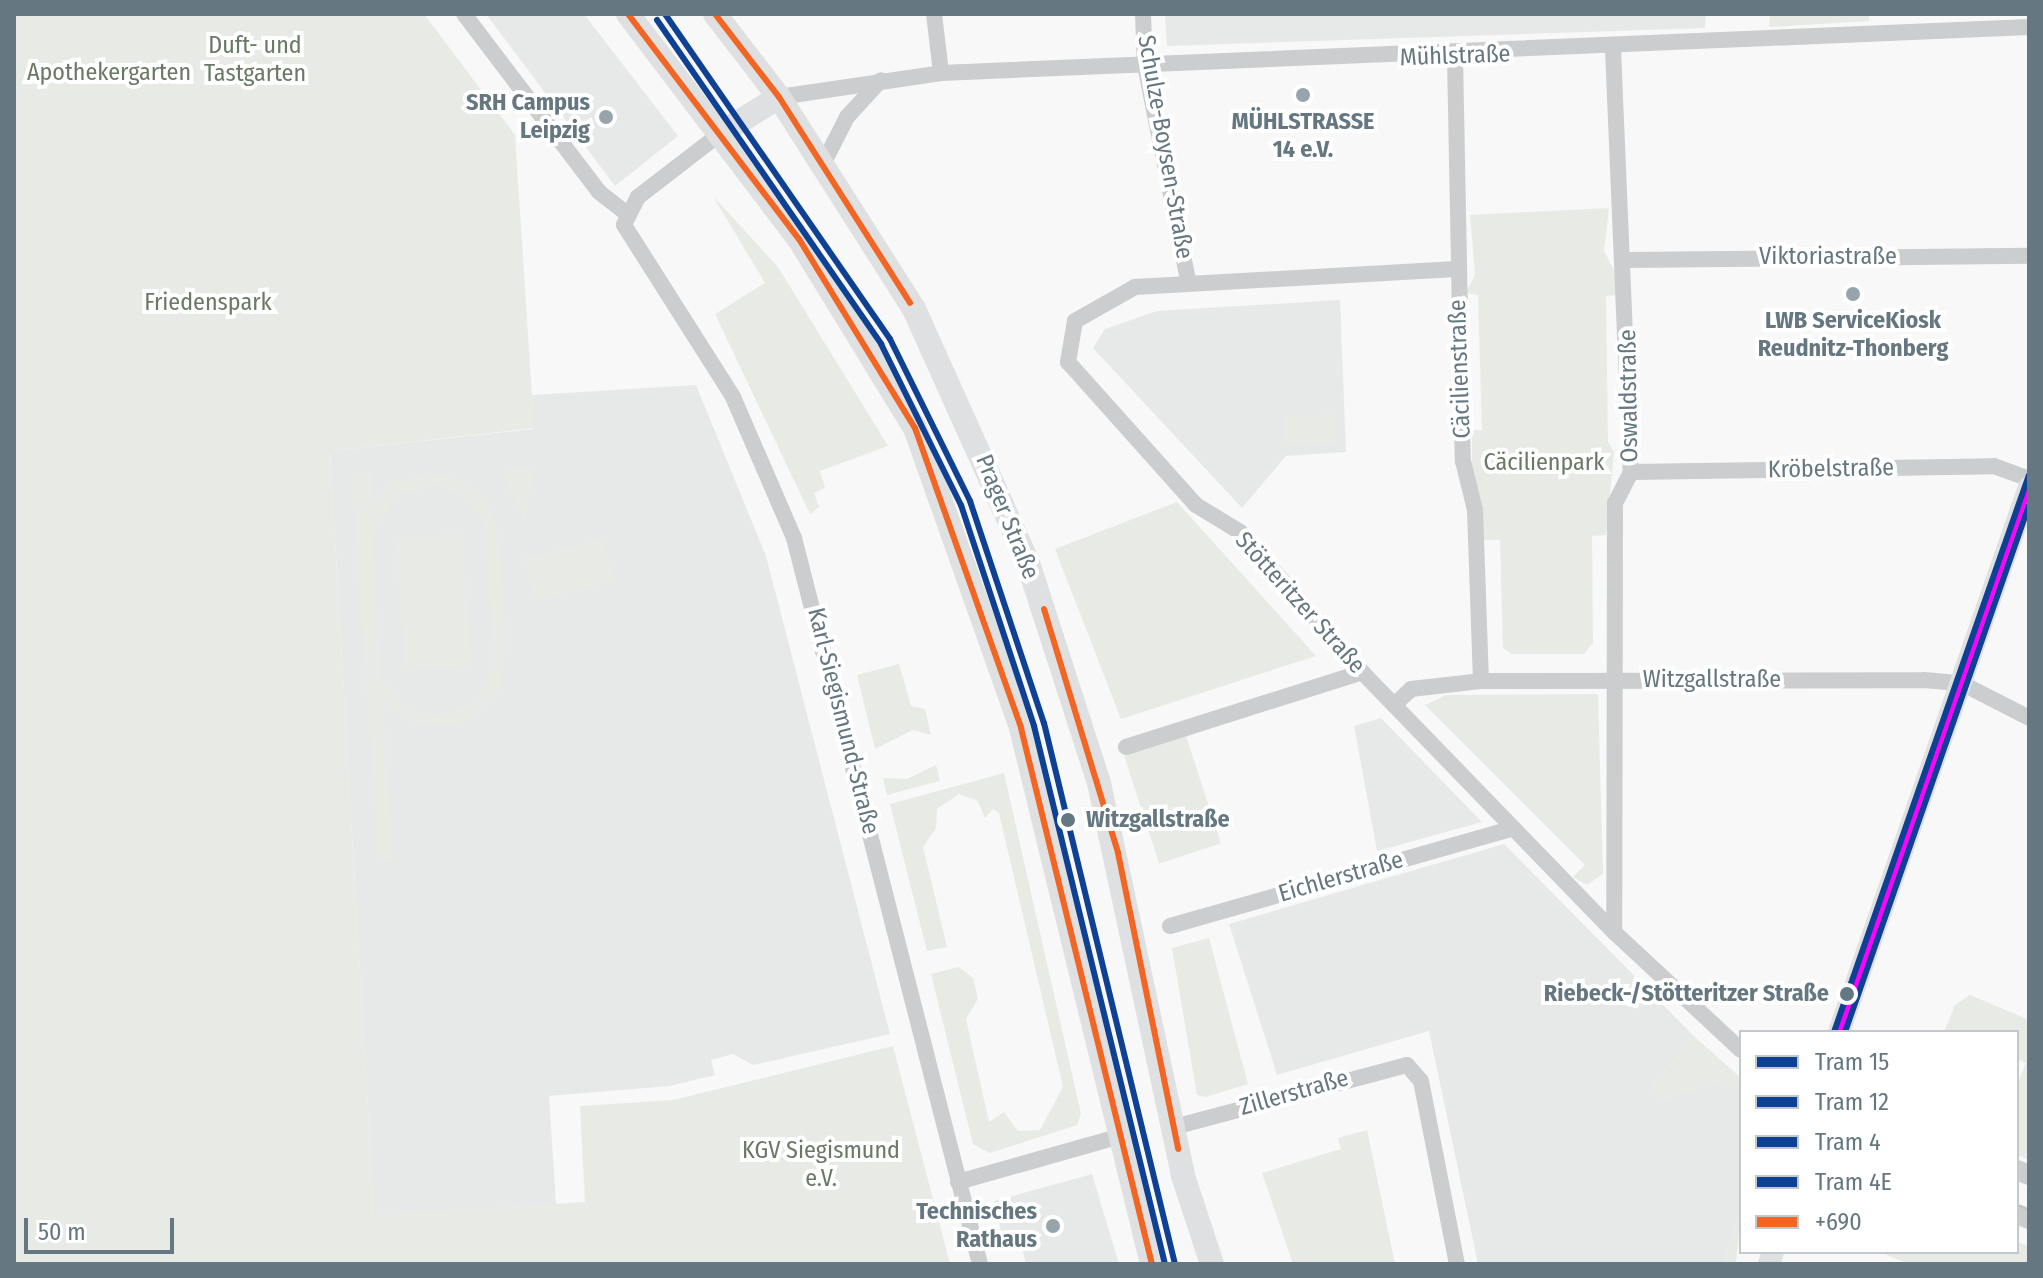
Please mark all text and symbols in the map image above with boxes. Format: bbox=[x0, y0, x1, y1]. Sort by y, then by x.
park label: Duft- und Tastgarten bbox=[204, 32, 306, 88]
street label: Schulze-Boysen-Straße bbox=[1131, 33, 1199, 261]
street label: Mühlstraße bbox=[1399, 40, 1511, 72]
park label: Apothekergarten bbox=[27, 59, 191, 87]
marker: MÜHLSTRASSE 14 e.V. bbox=[1294, 86, 1312, 104]
place label: SRH Campus Leipzig bbox=[466, 89, 590, 145]
marker: SRH Campus Leipzig bbox=[597, 108, 615, 126]
place label: MÜHLSTRASSE 14 e.V. bbox=[1232, 108, 1374, 164]
street label: Viktoriastraße bbox=[1759, 243, 1897, 271]
marker: LWB ServiceKiosk Reudnitz-Thonberg bbox=[1844, 285, 1862, 303]
park label: Friedenspark bbox=[144, 289, 272, 317]
street label: Cäcilienstraße bbox=[1443, 299, 1477, 439]
place label: LWB ServiceKiosk Reudnitz-Thonberg bbox=[1758, 307, 1948, 363]
street label: Oswaldstraße bbox=[1613, 329, 1645, 463]
park label: Cäcilienpark bbox=[1484, 449, 1604, 477]
street label: Prager Straße bbox=[969, 450, 1045, 584]
street label: Kröbelstraße bbox=[1768, 454, 1894, 484]
street label: Stötteritzer Straße bbox=[1229, 526, 1371, 680]
street label: Karl-Siegismund-Straße bbox=[801, 605, 885, 837]
street label: Witzgallstraße bbox=[1643, 666, 1781, 694]
place label: Witzgallstraße bbox=[1086, 806, 1230, 834]
marker: Witzgallstraße bbox=[1057, 809, 1079, 831]
street label: Eichlerstraße bbox=[1275, 845, 1407, 909]
place label: Riebeck-/Stötteritzer Straße bbox=[1544, 980, 1829, 1008]
marker: Riebeck-/Stötteritzer Straße bbox=[1836, 983, 1858, 1005]
legend bbox=[1739, 1030, 2019, 1254]
text: Tram 15 bbox=[1815, 1048, 1889, 1076]
street label: Zillerstraße bbox=[1236, 1064, 1352, 1122]
text: Tram 12 bbox=[1815, 1088, 1889, 1116]
text: Tram 4 bbox=[1815, 1128, 1881, 1156]
park label: KGV Siegismund e.V. bbox=[742, 1137, 900, 1193]
text: Tram 4E bbox=[1815, 1168, 1892, 1196]
place label: Technisches Rathaus bbox=[916, 1198, 1037, 1254]
scale bar bbox=[28, 1202, 178, 1252]
text: +690 bbox=[1815, 1208, 1862, 1236]
marker: Technisches Rathaus bbox=[1044, 1217, 1062, 1235]
text: 50 m bbox=[38, 1218, 86, 1246]

